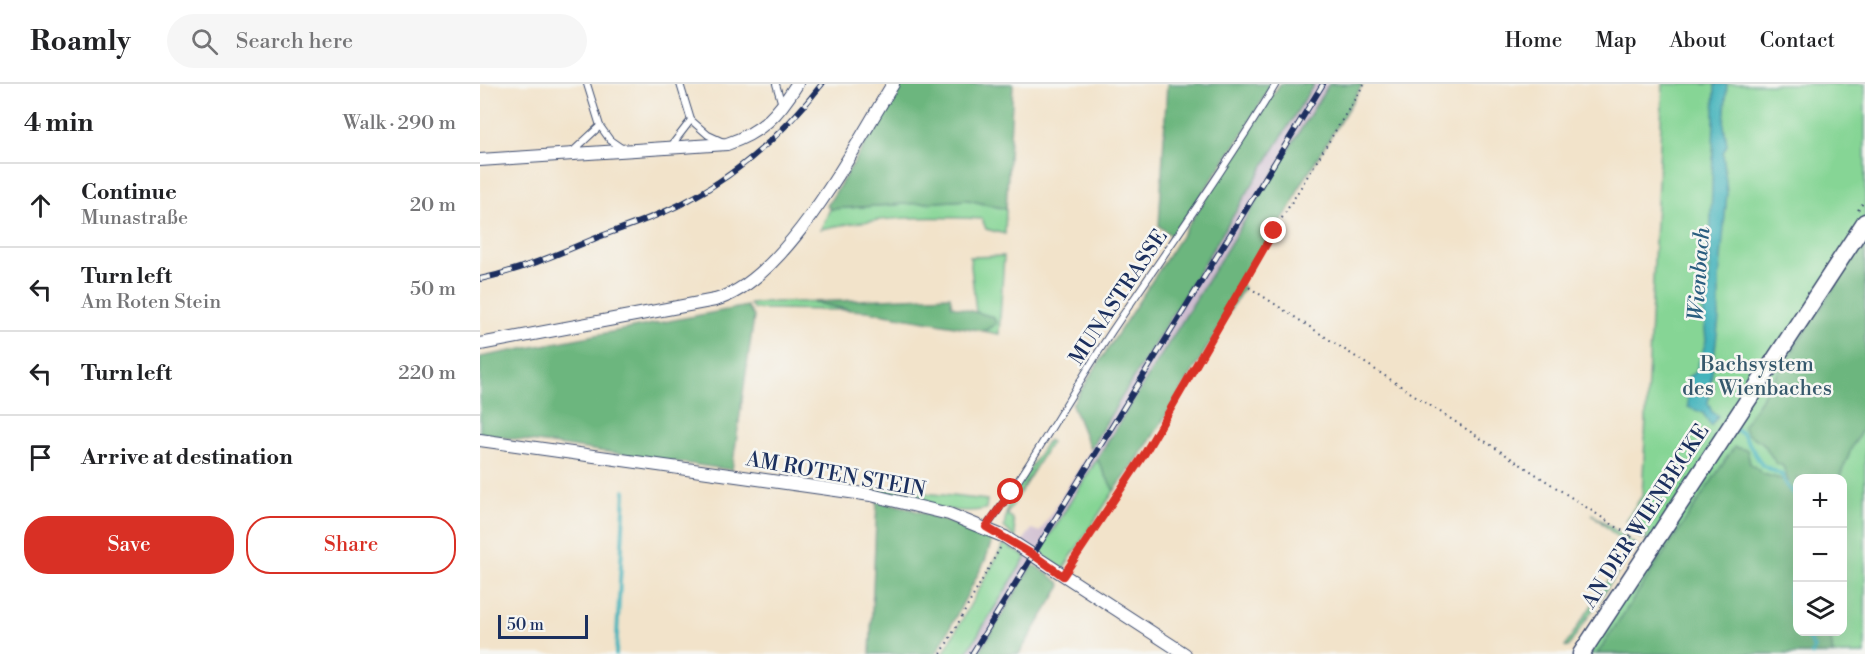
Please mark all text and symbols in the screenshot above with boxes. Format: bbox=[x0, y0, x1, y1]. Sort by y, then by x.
search box bbox=[167, 14, 587, 68]
text: Roamly bbox=[30, 24, 131, 59]
icon: search bbox=[188, 25, 221, 58]
text: Search here bbox=[236, 28, 353, 55]
text: Home bbox=[1505, 28, 1562, 54]
text: Map bbox=[1595, 28, 1637, 54]
text: About bbox=[1670, 28, 1727, 54]
text: Contact bbox=[1760, 28, 1835, 54]
text: 4 min bbox=[24, 107, 94, 139]
text: Walk · 290 m bbox=[343, 111, 456, 136]
text: Continue bbox=[81, 179, 177, 206]
icon: ahead bbox=[24, 189, 57, 222]
text: 20 m bbox=[410, 193, 456, 218]
text: Munastraße bbox=[81, 206, 188, 231]
route end bbox=[1260, 217, 1286, 243]
street label: MUNASTRASSE bbox=[1064, 225, 1174, 370]
water label: Wienbach bbox=[1683, 225, 1716, 322]
text: Turn left bbox=[81, 263, 172, 290]
icon: left bbox=[24, 273, 57, 306]
text: 50 m bbox=[410, 277, 456, 302]
text: Am Roten Stein bbox=[81, 290, 221, 315]
park label: Bachsystem des Wienbaches bbox=[1682, 352, 1832, 402]
icon: left bbox=[24, 357, 57, 390]
text: Turn left bbox=[81, 360, 172, 387]
text: 220 m bbox=[398, 361, 456, 386]
street label: AN DER WIENBECKE bbox=[1576, 419, 1715, 614]
icon: arrive bbox=[24, 441, 57, 474]
text: Arrive at destination bbox=[81, 444, 293, 471]
street label: AM ROTEN STEIN bbox=[743, 446, 928, 504]
map controls bbox=[1793, 474, 1847, 636]
button: + bbox=[1793, 474, 1847, 528]
route start bbox=[997, 478, 1023, 504]
button: Save bbox=[24, 516, 234, 574]
button: Share bbox=[246, 516, 456, 574]
button: − bbox=[1793, 528, 1847, 582]
button: layers bbox=[1793, 582, 1847, 636]
scale bar bbox=[498, 612, 588, 640]
text: 50 m bbox=[507, 615, 544, 635]

